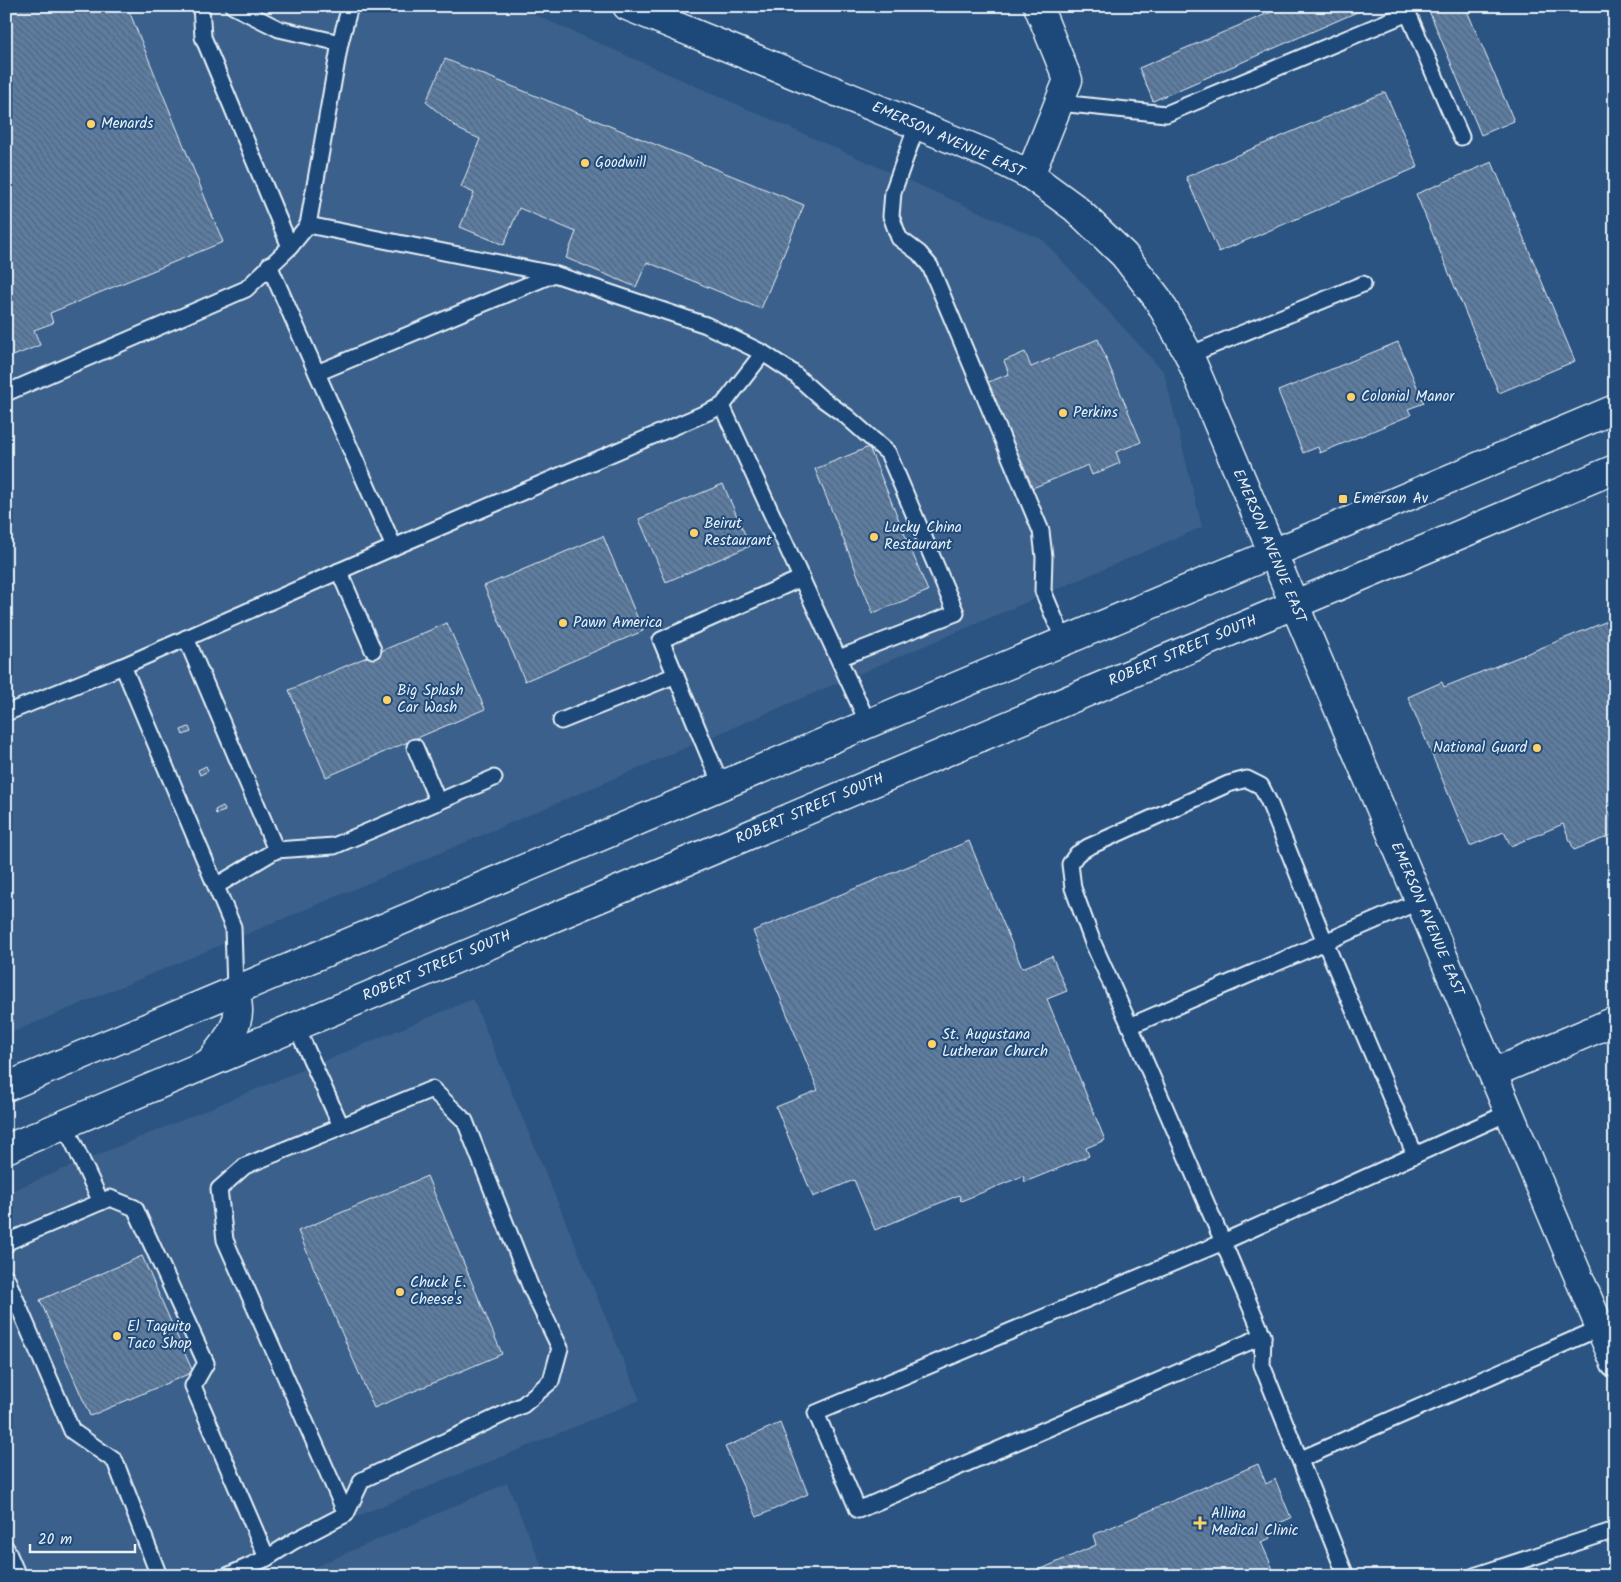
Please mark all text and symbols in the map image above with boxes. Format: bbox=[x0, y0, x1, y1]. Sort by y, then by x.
street label: EMERSON AVENUE EAST bbox=[868, 95, 1030, 185]
place label: Menards bbox=[101, 112, 154, 136]
marker: Menards bbox=[85, 118, 97, 130]
place label: Goodwill bbox=[595, 151, 647, 175]
marker: Goodwill bbox=[579, 157, 591, 169]
place label: Colonial Manor bbox=[1361, 385, 1455, 409]
marker: Colonial Manor bbox=[1345, 391, 1357, 403]
place label: Perkins bbox=[1073, 401, 1118, 425]
marker: Perkins bbox=[1057, 407, 1069, 419]
street label: EMERSON AVENUE EAST bbox=[1226, 465, 1313, 629]
place label: Emerson Av bbox=[1353, 487, 1429, 511]
marker: Emerson Av bbox=[1337, 493, 1349, 505]
place label: Beirut Restaurant bbox=[704, 512, 772, 553]
place label: Lucky China Restaurant bbox=[884, 516, 962, 557]
marker: Beirut Restaurant bbox=[688, 527, 700, 539]
marker: Lucky China Restaurant bbox=[868, 531, 880, 543]
street label: ROBERT STREET SOUTH bbox=[1105, 609, 1261, 693]
place label: Pawn America bbox=[573, 611, 662, 635]
marker: Pawn America bbox=[557, 617, 569, 629]
place label: Big Splash Car Wash bbox=[397, 679, 464, 720]
marker: Big Splash Car Wash bbox=[381, 694, 393, 706]
place label: National Guard bbox=[1433, 736, 1528, 760]
marker: National Guard bbox=[1531, 742, 1543, 754]
street label: ROBERT STREET SOUTH bbox=[732, 767, 888, 851]
street label: EMERSON AVENUE EAST bbox=[1384, 838, 1471, 1002]
street label: ROBERT STREET SOUTH bbox=[359, 924, 515, 1008]
place label: St. Augustana Lutheran Church bbox=[942, 1023, 1048, 1064]
marker: St. Augustana Lutheran Church bbox=[926, 1038, 938, 1050]
place label: Chuck E. Cheese's bbox=[410, 1271, 466, 1312]
marker: Chuck E. Cheese's bbox=[394, 1286, 406, 1298]
place label: El Taquito Taco Shop bbox=[127, 1315, 192, 1356]
marker: El Taquito Taco Shop bbox=[111, 1330, 123, 1342]
place label: Allina Medical Clinic bbox=[1211, 1502, 1299, 1543]
marker: Allina Medical Clinic bbox=[1193, 1516, 1207, 1530]
scale bar bbox=[30, 1522, 135, 1554]
text: 20 m bbox=[38, 1528, 72, 1552]

